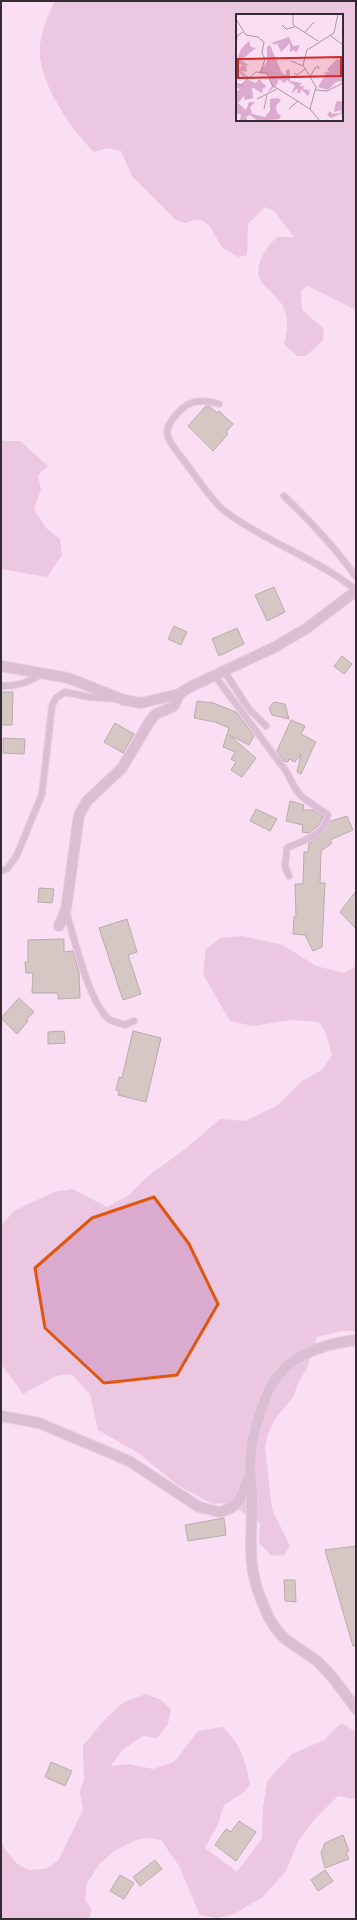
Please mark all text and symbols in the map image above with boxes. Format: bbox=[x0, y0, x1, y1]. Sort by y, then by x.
inset map bbox=[236, 14, 343, 121]

